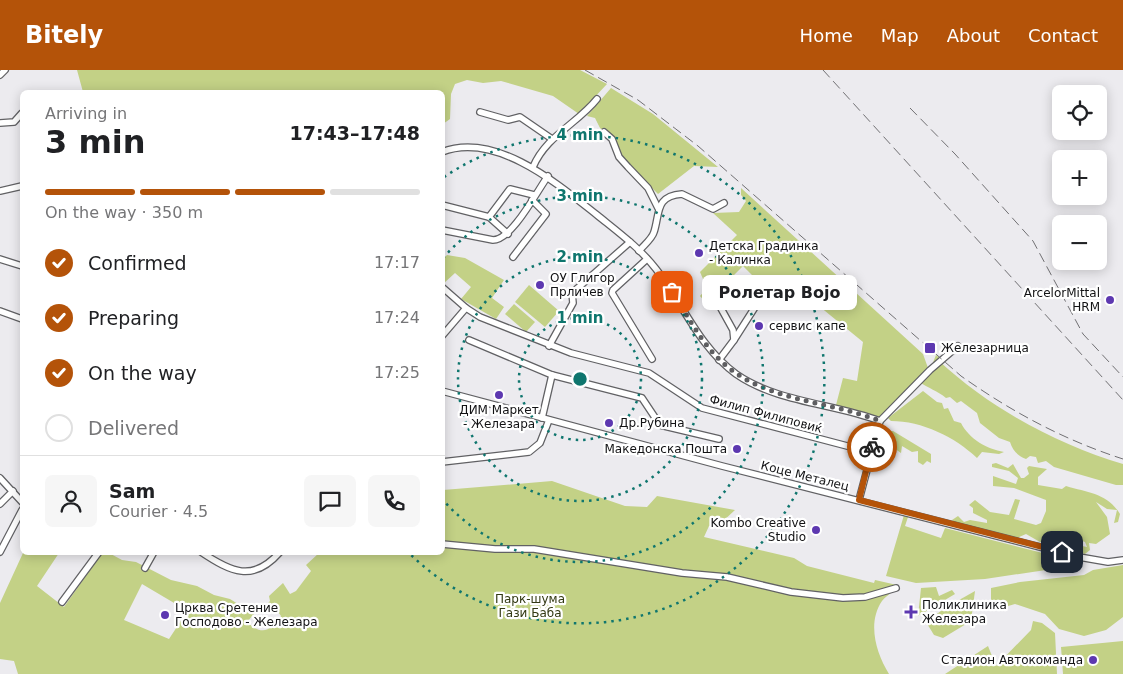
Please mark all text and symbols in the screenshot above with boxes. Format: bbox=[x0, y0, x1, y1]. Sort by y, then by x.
text: Bitely bbox=[25, 21, 103, 49]
text: Home bbox=[800, 25, 853, 46]
text: Map bbox=[881, 25, 919, 46]
text: About bbox=[947, 25, 1000, 46]
text: Contact bbox=[1028, 25, 1098, 46]
map controls bbox=[1052, 85, 1107, 270]
button: locate bbox=[1052, 85, 1107, 140]
text: Arriving in bbox=[45, 104, 127, 123]
text: 17:43–17:48 bbox=[290, 122, 420, 144]
text: 3 min bbox=[45, 123, 146, 161]
text: 4 min bbox=[556, 126, 604, 144]
button: + bbox=[1052, 150, 1107, 205]
text: 3 min bbox=[556, 187, 604, 205]
text: On the way · 350 m bbox=[45, 203, 203, 222]
button: − bbox=[1052, 215, 1107, 270]
place label: Детска Градинка - Калинка bbox=[709, 239, 819, 267]
marker: Детска Градинка - Калинка bbox=[693, 247, 705, 259]
text: 2 min bbox=[556, 248, 604, 266]
icon: check bbox=[45, 249, 73, 277]
text: Confirmed bbox=[88, 252, 187, 274]
text: 17:17 bbox=[374, 253, 420, 272]
place label: ОУ Глигор Прличев bbox=[550, 271, 615, 299]
pin bbox=[651, 271, 693, 313]
callout: Ролетар Војо bbox=[702, 274, 857, 310]
icon: bag bbox=[658, 278, 686, 306]
marker: ОУ Глигор Прличев bbox=[534, 279, 546, 291]
text: Ролетар Војо bbox=[718, 283, 841, 302]
place label: ArcelorMittal HRM bbox=[1024, 286, 1100, 314]
marker: ArcelorMittal HRM bbox=[1104, 294, 1116, 306]
icon: check bbox=[45, 304, 73, 332]
text: Preparing bbox=[88, 307, 179, 329]
text: 17:24 bbox=[374, 308, 420, 327]
text: 1 min bbox=[556, 309, 604, 327]
place label: сервис капе bbox=[769, 319, 846, 333]
marker: сервис капе bbox=[753, 320, 765, 332]
marker: Железарница bbox=[923, 341, 937, 355]
place label: Железарница bbox=[941, 341, 1029, 355]
icon: check bbox=[45, 359, 73, 387]
text: On the way bbox=[88, 362, 197, 384]
text: 17:25 bbox=[374, 363, 420, 382]
centre of rings bbox=[571, 370, 589, 388]
marker: ДИМ Маркет - Железара bbox=[493, 389, 505, 401]
street label: Филип Филиповиќ bbox=[708, 392, 824, 436]
place label: ДИМ Маркет - Железара bbox=[459, 403, 539, 431]
place label: Др.Рубина bbox=[619, 416, 685, 430]
text: Delivered bbox=[88, 417, 179, 439]
marker: Др.Рубина bbox=[603, 417, 615, 429]
courier bbox=[847, 422, 897, 472]
icon: bike bbox=[858, 433, 886, 461]
place label: Македонска Пошта bbox=[604, 442, 727, 456]
marker: Македонска Пошта bbox=[731, 443, 743, 455]
street label: Коце Металец bbox=[759, 458, 851, 494]
button: person bbox=[45, 475, 97, 527]
button: chat bbox=[304, 475, 356, 527]
button: phone bbox=[368, 475, 420, 527]
text: Sam bbox=[109, 480, 155, 502]
text: Courier · 4.5 bbox=[109, 502, 208, 521]
place label: Kombo Creative Studio bbox=[711, 516, 806, 544]
marker: Kombo Creative Studio bbox=[810, 524, 822, 536]
pin bbox=[1041, 531, 1083, 573]
icon: home bbox=[1048, 538, 1076, 566]
park label: Парк-шума Гази Баба bbox=[495, 592, 565, 620]
place label: Поликлиника Железара bbox=[922, 598, 1007, 626]
place label: Црква Сретение Господово - Железара bbox=[175, 601, 318, 629]
marker: Поликлиника Железара bbox=[904, 605, 918, 619]
marker: Црква Сретение Господово - Железара bbox=[159, 609, 171, 621]
place label: Стадион Автокоманда bbox=[941, 653, 1083, 667]
marker: Стадион Автокоманда bbox=[1087, 654, 1099, 666]

